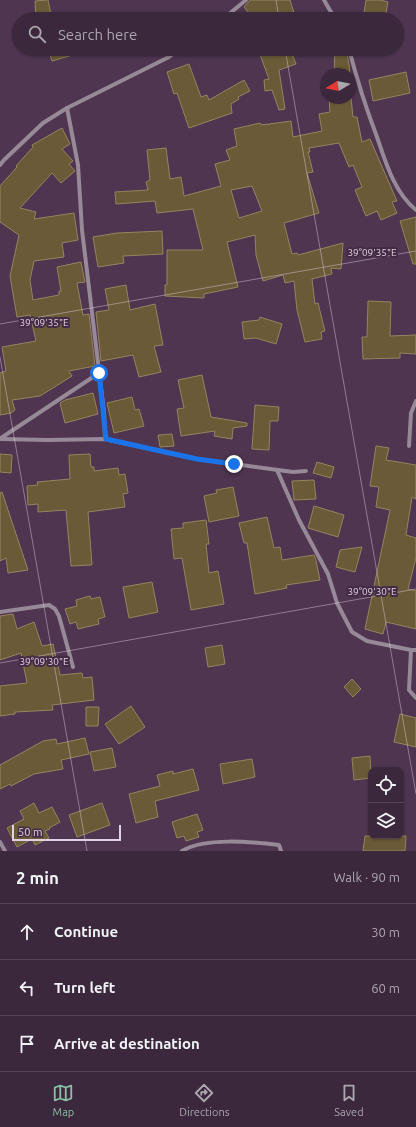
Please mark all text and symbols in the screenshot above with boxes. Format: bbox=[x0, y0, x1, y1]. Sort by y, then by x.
search box bbox=[12, 12, 404, 56]
icon: search bbox=[26, 23, 48, 45]
text: Search here bbox=[58, 26, 137, 43]
north arrow bbox=[320, 68, 356, 104]
text: 39°09'35"E bbox=[347, 247, 397, 258]
text: 39°09'35"E bbox=[19, 317, 69, 328]
route start bbox=[90, 364, 108, 382]
route end bbox=[225, 455, 243, 473]
text: 39°09'30"E bbox=[347, 586, 397, 597]
text: 39°09'30"E bbox=[19, 656, 69, 667]
map controls bbox=[368, 767, 404, 839]
button: locate bbox=[368, 767, 404, 803]
button: layers bbox=[368, 803, 404, 839]
scale bar bbox=[12, 823, 121, 842]
text: 50 m bbox=[18, 826, 42, 838]
text: 2 min bbox=[16, 868, 59, 887]
text: Walk · 90 m bbox=[334, 870, 400, 884]
icon: ahead bbox=[16, 921, 38, 943]
text: Continue bbox=[54, 923, 118, 940]
text: 30 m bbox=[371, 925, 400, 939]
icon: left bbox=[16, 977, 38, 999]
text: Turn left bbox=[54, 979, 115, 996]
text: 60 m bbox=[371, 981, 400, 995]
icon: arrive bbox=[16, 1033, 38, 1055]
text: Arrive at destination bbox=[54, 1035, 200, 1052]
tab: Map bbox=[52, 1082, 74, 1118]
tab: Directions bbox=[179, 1082, 230, 1118]
tab: Saved bbox=[334, 1082, 364, 1118]

